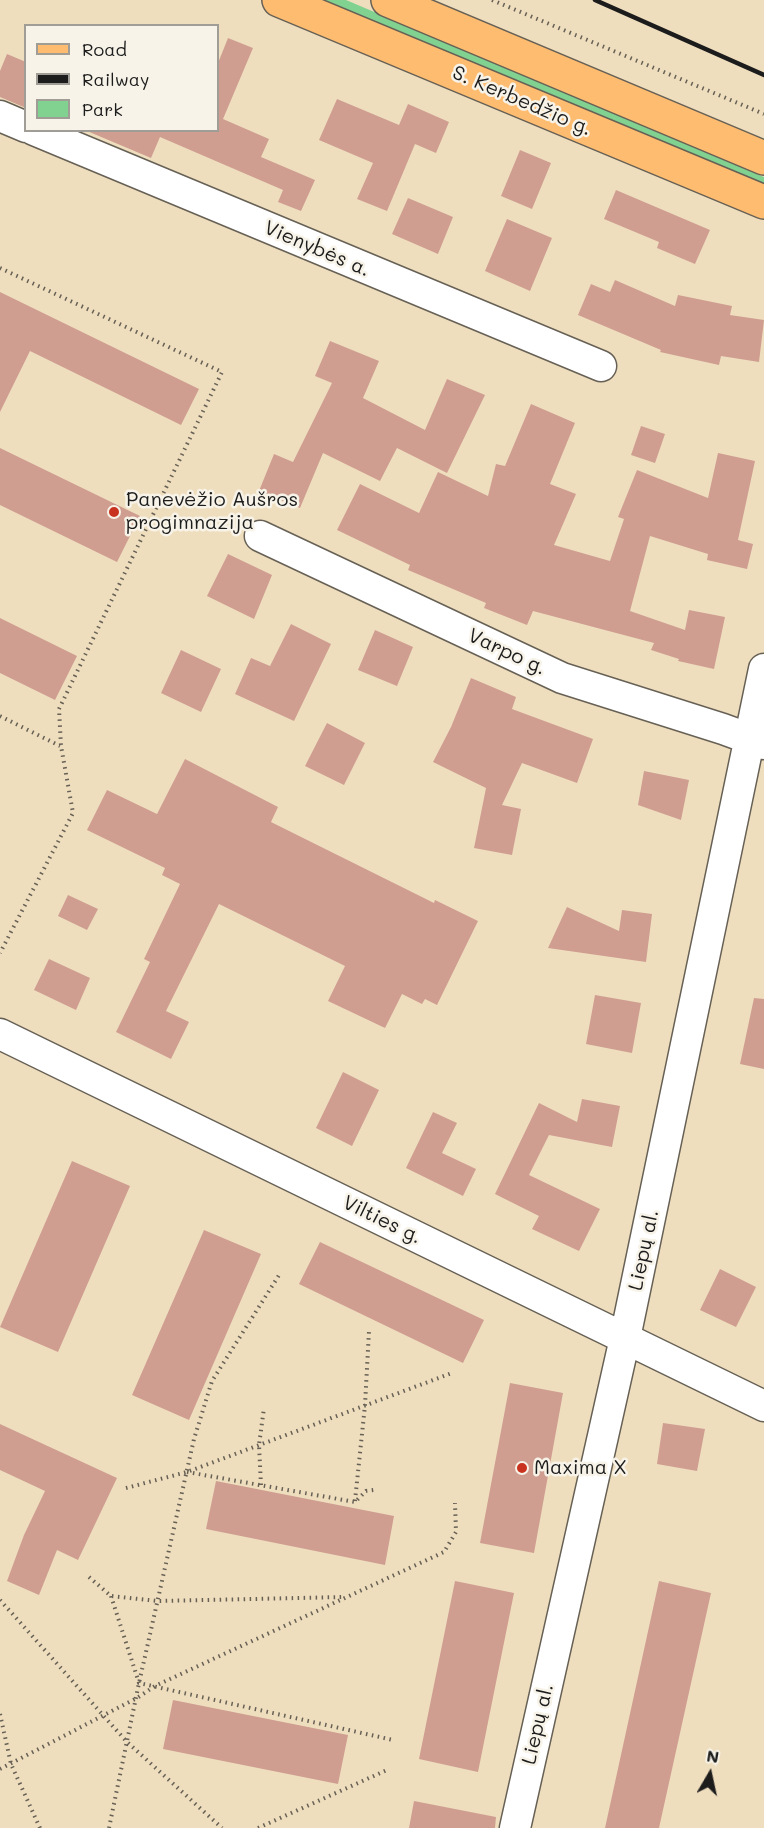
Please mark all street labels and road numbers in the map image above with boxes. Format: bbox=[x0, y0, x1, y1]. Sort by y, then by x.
street label: S. Kerbedžio g. bbox=[449, 61, 595, 141]
street label: Vienybės a. bbox=[260, 216, 374, 282]
street label: Varpo g. bbox=[464, 623, 550, 681]
street label: Vilties g. bbox=[339, 1191, 425, 1249]
street label: Liepų al. bbox=[624, 1207, 664, 1293]
street label: Liepų al. bbox=[517, 1681, 559, 1767]

